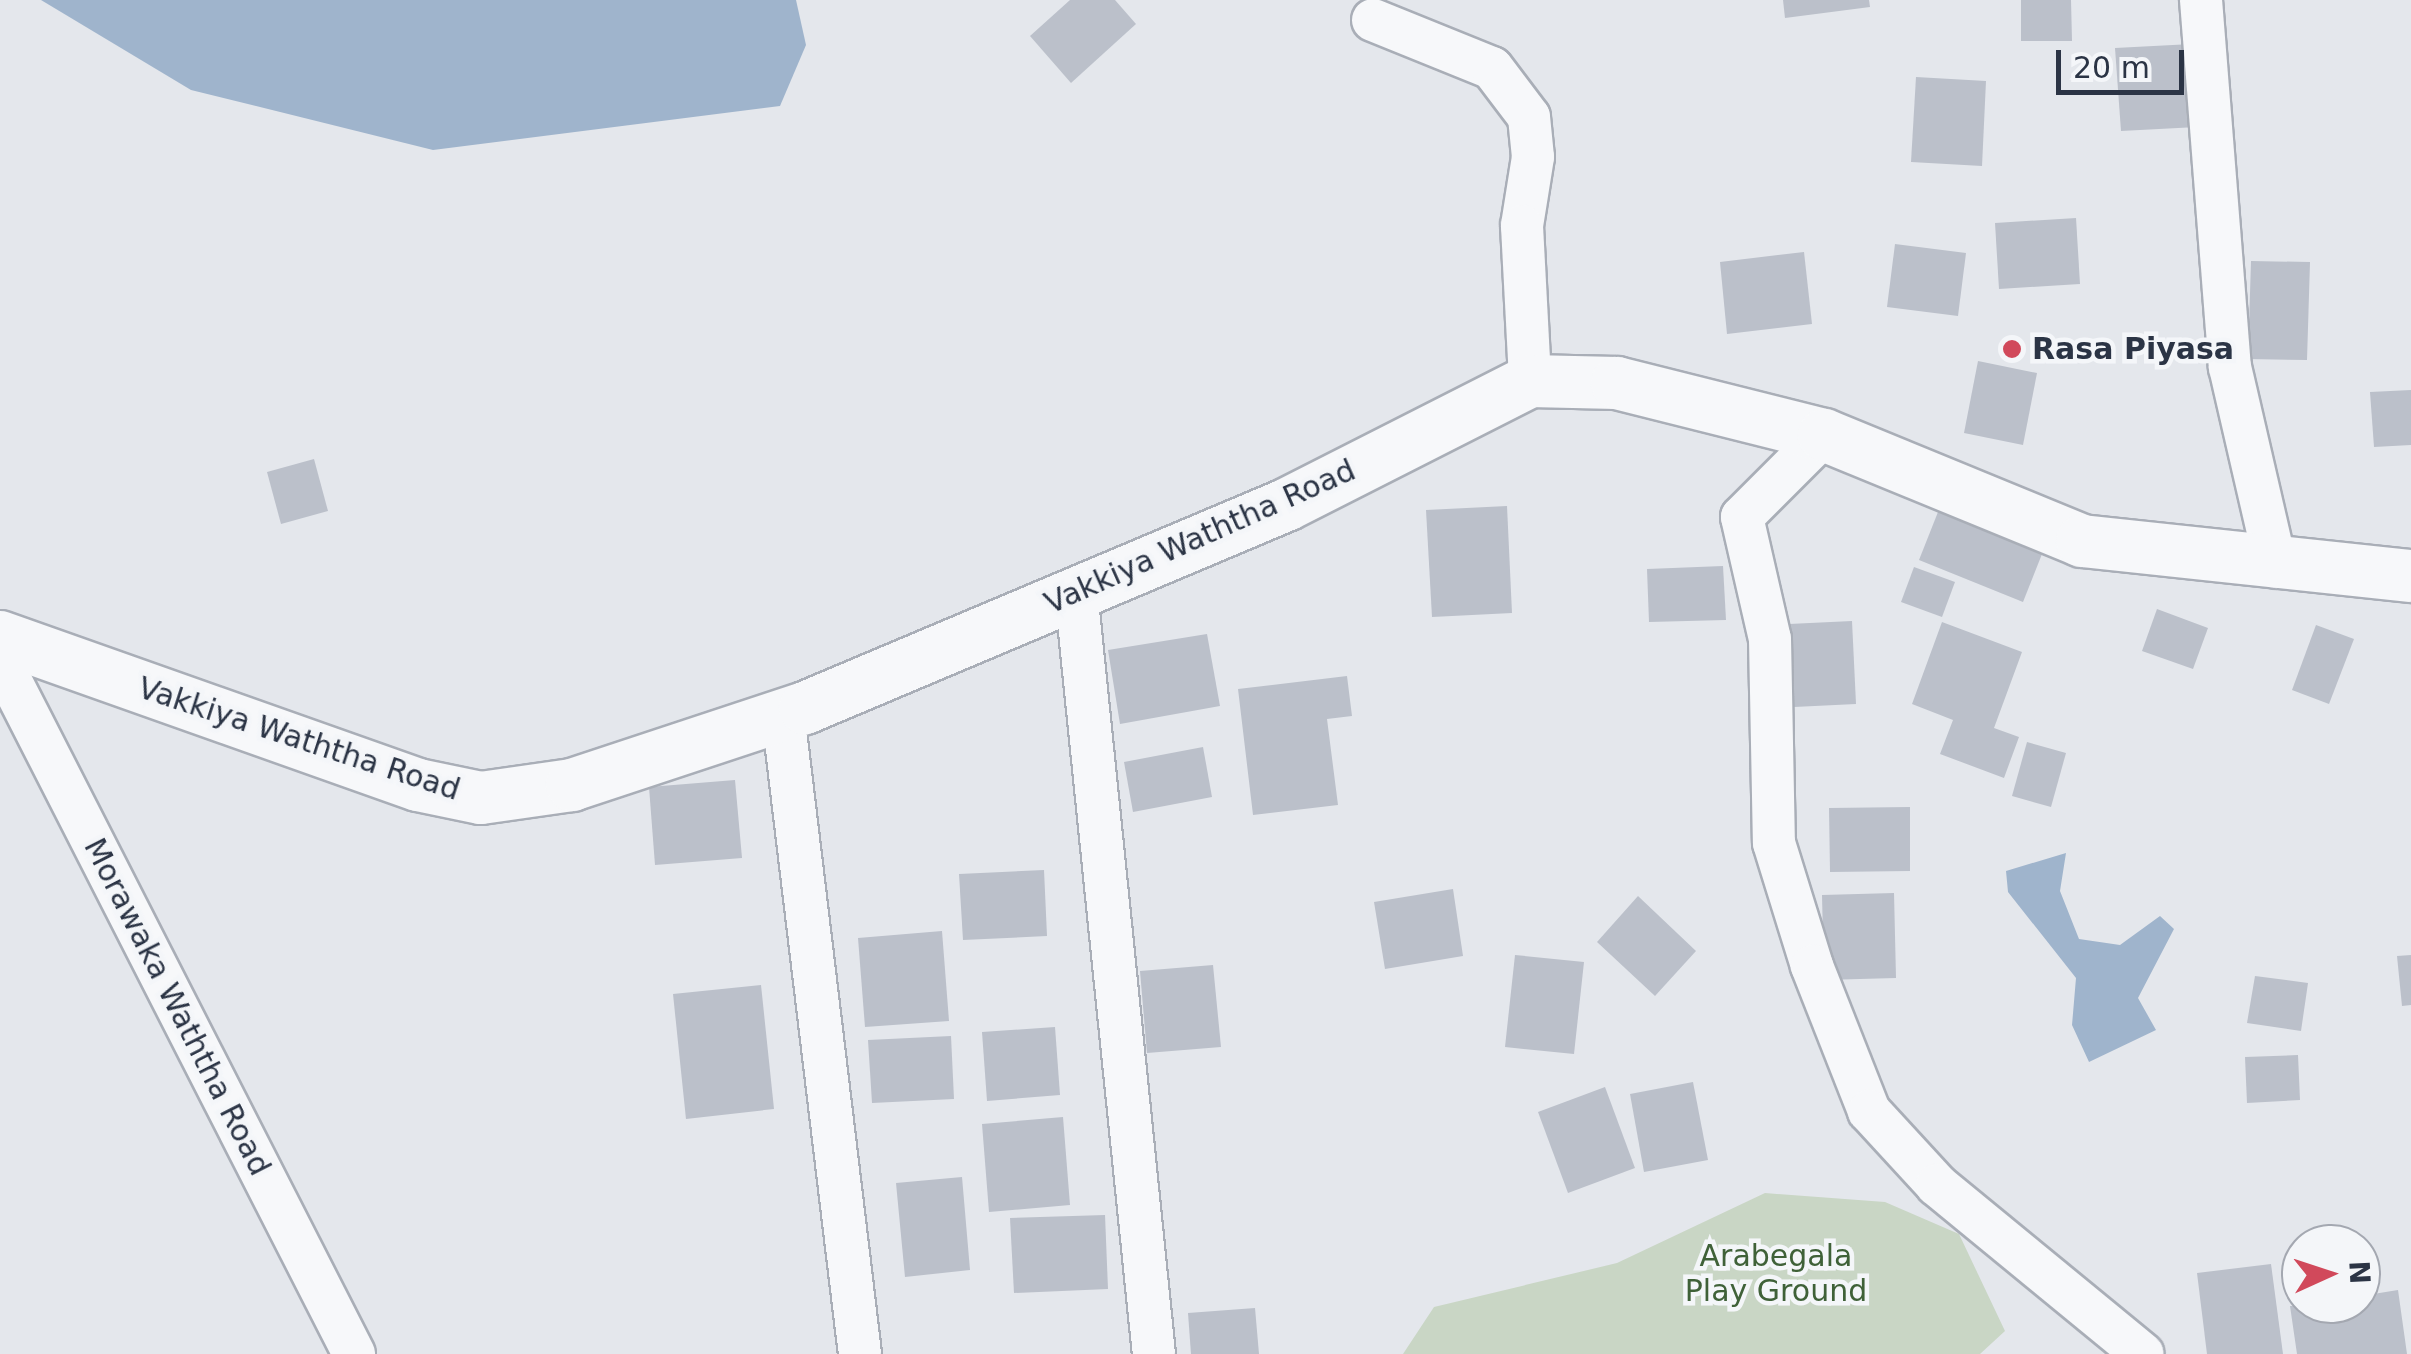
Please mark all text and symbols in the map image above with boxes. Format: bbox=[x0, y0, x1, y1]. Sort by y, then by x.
scale bar bbox=[2061, 30, 2188, 92]
text: 20 m bbox=[2073, 50, 2150, 85]
place label: Rasa Piyasa bbox=[2032, 331, 2234, 367]
marker: Rasa Piyasa bbox=[2001, 338, 2023, 360]
street label: Vakkiya Waththa Road bbox=[1039, 452, 1361, 622]
street label: Vakkiya Waththa Road bbox=[134, 670, 464, 808]
street label: Morawaka Waththa Road bbox=[76, 832, 278, 1182]
north arrow bbox=[2281, 1224, 2381, 1324]
park label: Arabegala Play Ground bbox=[1685, 1238, 1867, 1308]
text: N bbox=[2342, 1260, 2377, 1285]

